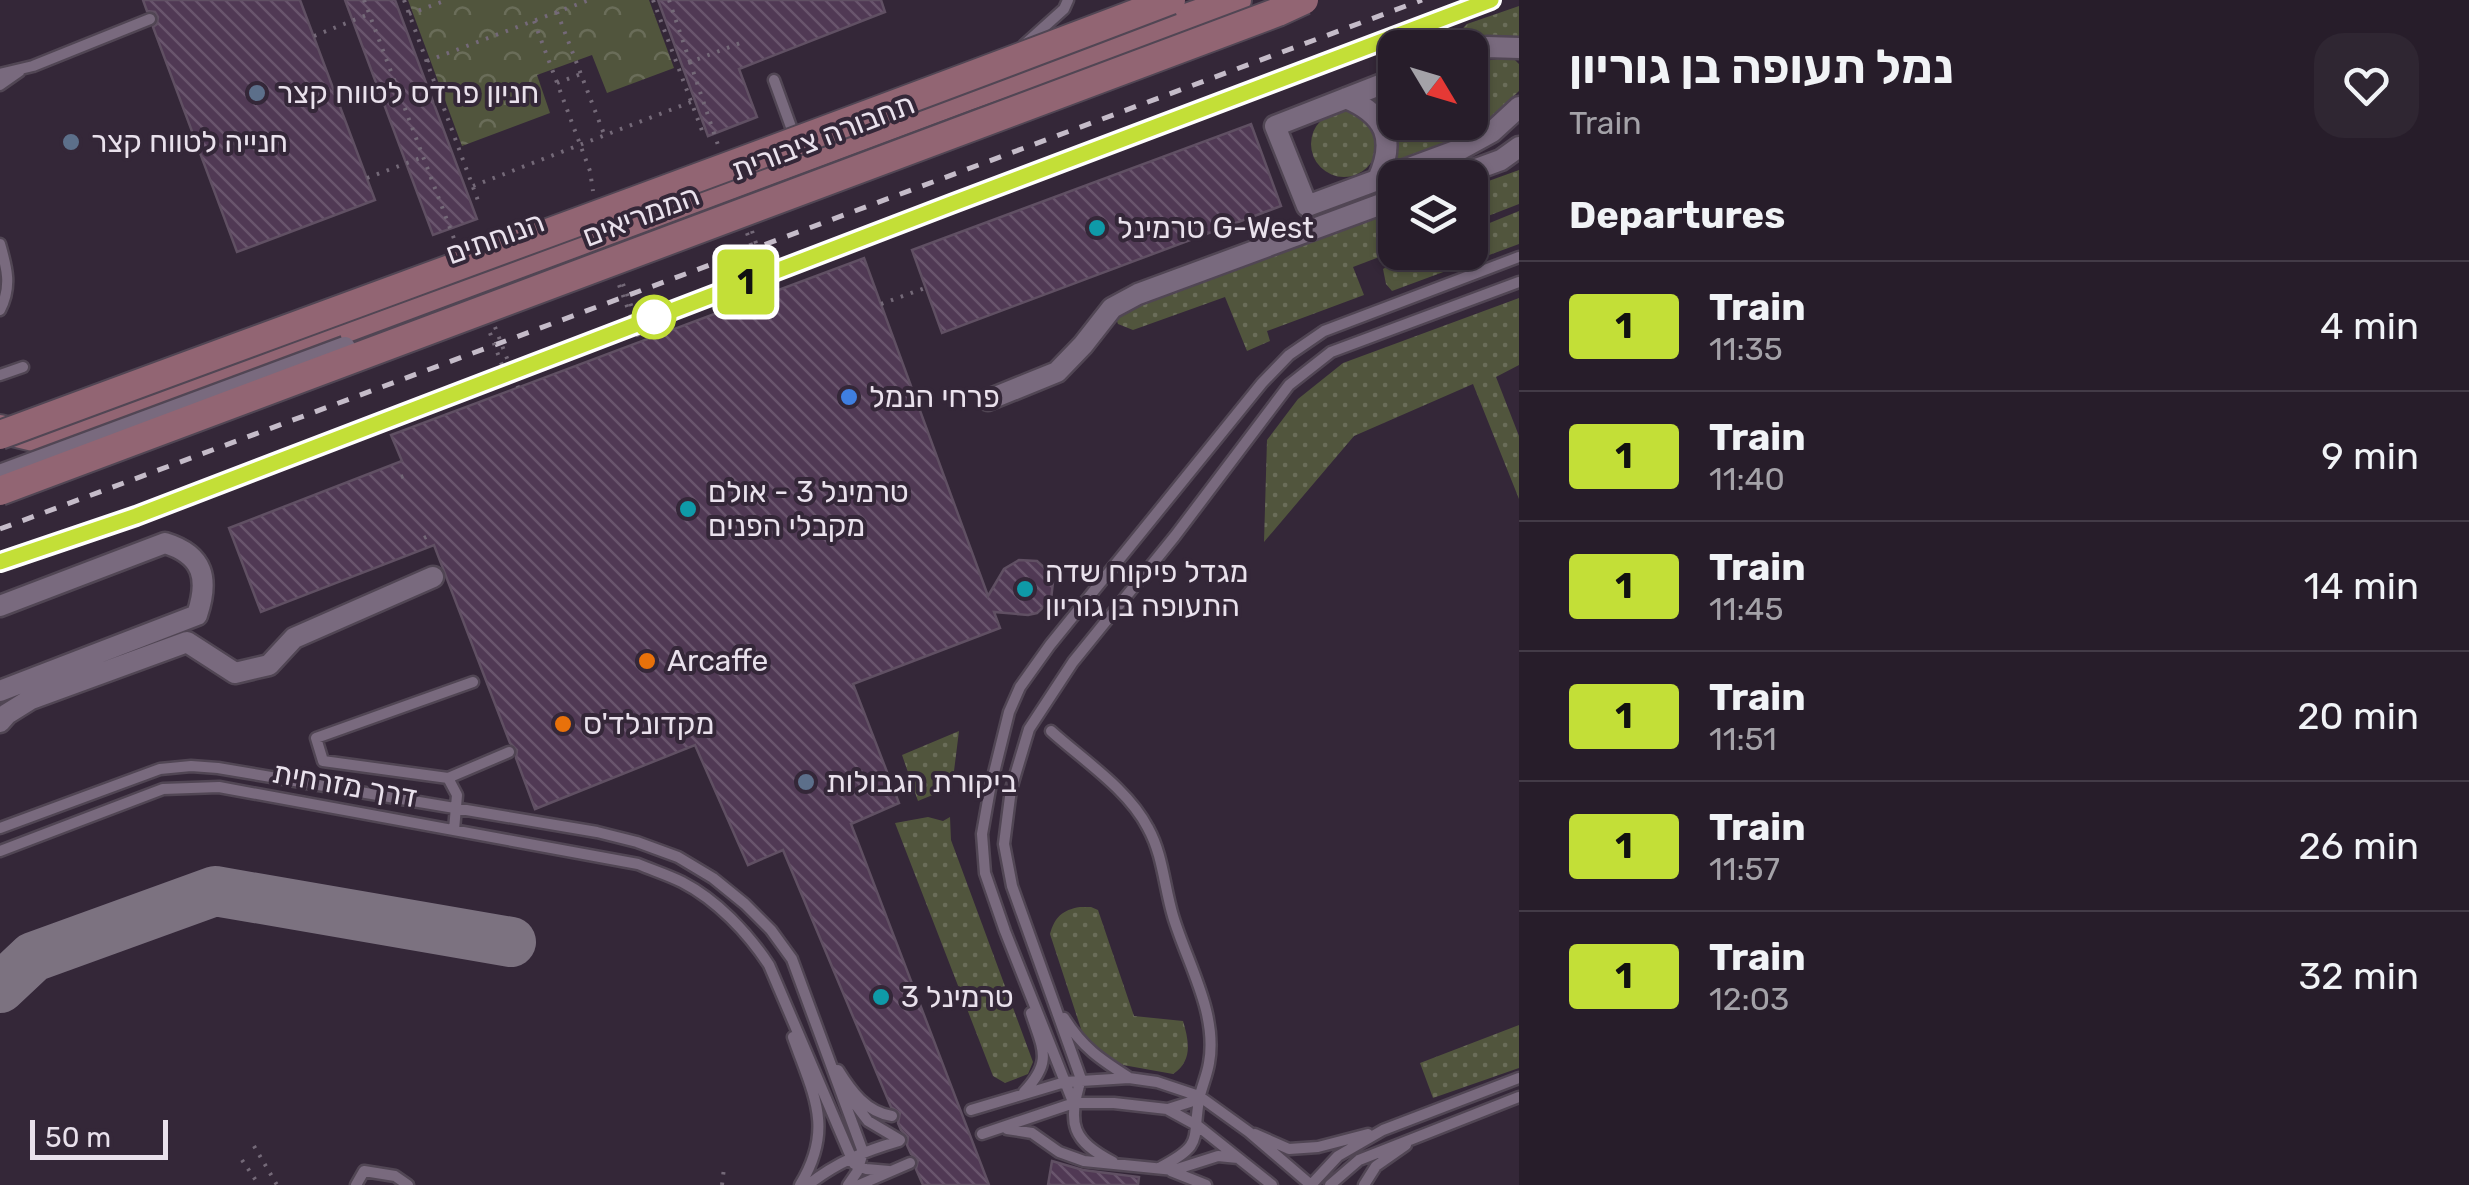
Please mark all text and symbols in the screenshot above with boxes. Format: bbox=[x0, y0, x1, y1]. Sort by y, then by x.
north arrow bbox=[1378, 30, 1488, 140]
map controls bbox=[1378, 30, 1488, 270]
button: heart bbox=[2314, 33, 2419, 138]
text: נמל תעופה בן גוריון bbox=[1569, 38, 1954, 95]
place label: חניון פרדס לטווח קצר bbox=[277, 75, 539, 111]
marker: חניון פרדס לטווח קצר bbox=[246, 82, 268, 104]
street label: תחבורה ציבורית bbox=[726, 86, 920, 188]
text: Train bbox=[1569, 104, 1642, 142]
place label: חנייה לטווח קצר bbox=[91, 124, 288, 160]
marker: חנייה לטווח קצר bbox=[60, 131, 82, 153]
button: layers bbox=[1378, 160, 1488, 270]
street label: הממריאים bbox=[577, 177, 705, 255]
text: Departures bbox=[1569, 192, 1785, 238]
street label: הנוחתים bbox=[441, 204, 549, 272]
place label: טרמינל G-West bbox=[1117, 210, 1314, 246]
marker: טרמינל G-West bbox=[1086, 217, 1108, 239]
line badge: 1 bbox=[714, 250, 778, 314]
text: 1 bbox=[737, 261, 755, 303]
text: Train bbox=[1709, 284, 1806, 330]
unlabelled marker bbox=[633, 296, 675, 338]
text: 4 min bbox=[2320, 303, 2419, 349]
text: 1 bbox=[1615, 305, 1633, 347]
text: 11:35 bbox=[1709, 330, 1783, 368]
place label: פרחי הנמל bbox=[869, 379, 1000, 415]
marker: פרחי הנמל bbox=[838, 386, 860, 408]
text: Train bbox=[1709, 414, 1806, 460]
text: 9 min bbox=[2321, 433, 2419, 479]
text: 1 bbox=[1615, 435, 1633, 477]
text: 11:40 bbox=[1709, 460, 1785, 498]
place label: טרמינל 3 - אולם מקבלי הפנים bbox=[708, 474, 909, 544]
marker: טרמינל 3 - אולם מקבלי הפנים bbox=[677, 498, 699, 520]
text: Train bbox=[1709, 544, 1806, 590]
place label: מגדל פיקוח שדה התעופה בן גוריון bbox=[1045, 554, 1248, 624]
text: 14 min bbox=[2304, 563, 2419, 609]
text: 1 bbox=[1615, 565, 1633, 607]
marker: מגדל פיקוח שדה התעופה בן גוריון bbox=[1014, 578, 1036, 600]
text: 11:45 bbox=[1709, 590, 1783, 628]
place label: Arcaffe bbox=[667, 643, 768, 679]
marker: Arcaffe bbox=[636, 650, 658, 672]
text: Train bbox=[1709, 674, 1806, 720]
text: 20 min bbox=[2297, 693, 2419, 739]
text: 1 bbox=[1615, 695, 1633, 737]
place label: מקדונלד'ס bbox=[583, 706, 714, 742]
marker: מקדונלד'ס bbox=[552, 713, 574, 735]
text: 11:51 bbox=[1709, 720, 1777, 758]
street label: דרך מזרחית bbox=[270, 755, 420, 815]
place label: ביקורת הגבולות bbox=[826, 764, 1017, 800]
marker: ביקורת הגבולות bbox=[795, 771, 817, 793]
text: Train bbox=[1709, 804, 1806, 850]
text: 26 min bbox=[2298, 823, 2419, 869]
text: 1 bbox=[1615, 825, 1633, 867]
text: 11:57 bbox=[1709, 850, 1780, 888]
text: Train bbox=[1709, 934, 1806, 980]
text: 32 min bbox=[2299, 953, 2419, 999]
text: 1 bbox=[1615, 955, 1633, 997]
place label: טרמינל 3 bbox=[901, 979, 1014, 1015]
text: 12:03 bbox=[1709, 980, 1789, 1018]
marker: טרמינל 3 bbox=[870, 986, 892, 1008]
scale bar bbox=[30, 1115, 168, 1160]
text: 50 m bbox=[45, 1121, 111, 1154]

